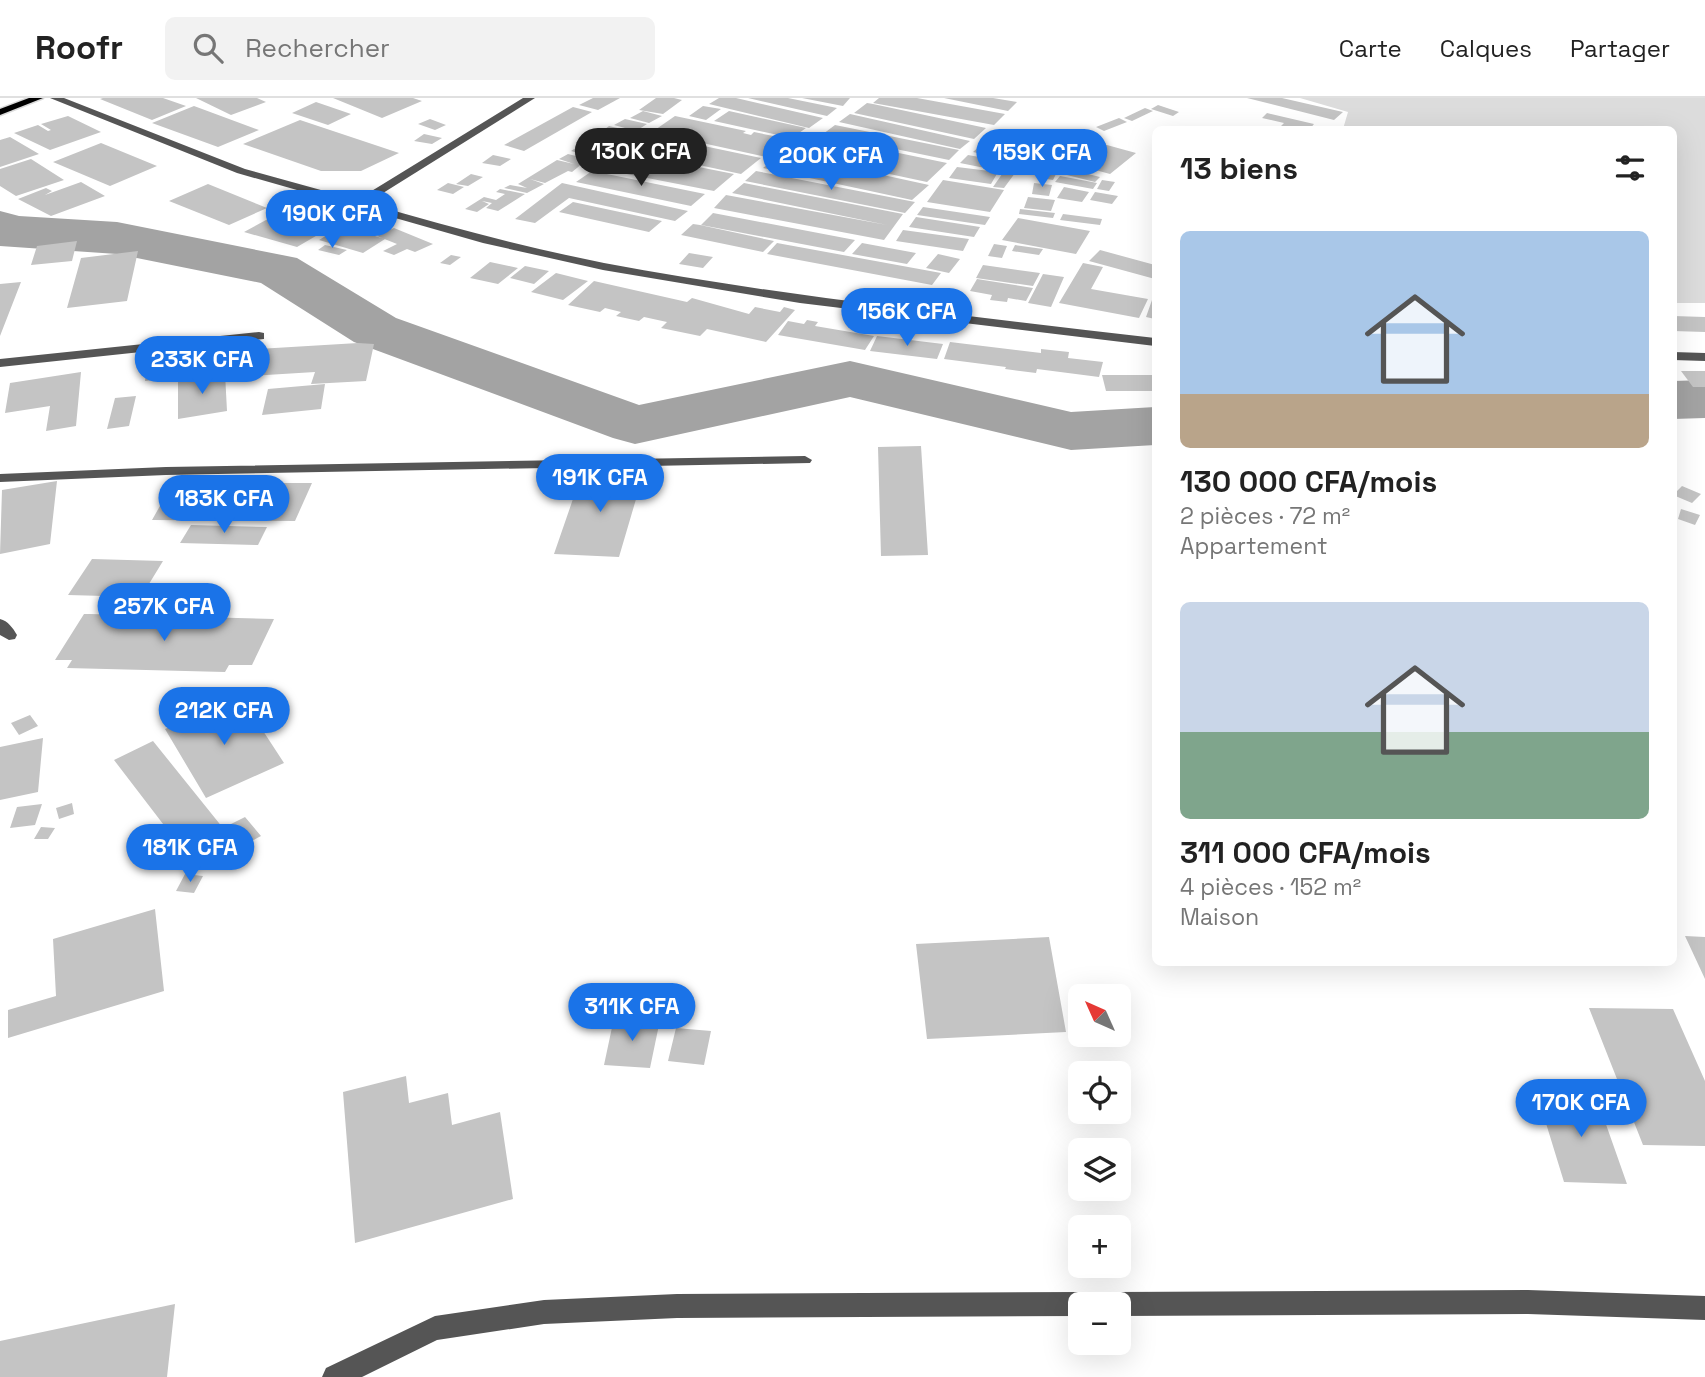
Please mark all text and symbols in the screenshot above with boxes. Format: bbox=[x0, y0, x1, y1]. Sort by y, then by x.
search box bbox=[165, 17, 655, 80]
text: Roofr bbox=[35, 27, 123, 69]
icon: search bbox=[189, 29, 227, 67]
text: Rechercher bbox=[245, 31, 390, 65]
text: Carte bbox=[1339, 33, 1402, 64]
text: Calques bbox=[1440, 33, 1532, 64]
text: Partager bbox=[1570, 33, 1670, 64]
pin: 130K CFA bbox=[569, 129, 713, 188]
pin: 159K CFA bbox=[970, 130, 1114, 189]
pin: 200K CFA bbox=[759, 132, 903, 192]
text: 130K CFA bbox=[591, 136, 691, 166]
text: 159K CFA bbox=[992, 137, 1092, 167]
text: 200K CFA bbox=[779, 140, 883, 170]
text: 13 biens bbox=[1180, 149, 1298, 188]
icon: filters bbox=[1611, 149, 1649, 187]
pin: 190K CFA bbox=[260, 190, 404, 250]
text: 190K CFA bbox=[282, 198, 382, 228]
icon: home bbox=[1352, 276, 1478, 402]
pin: 156K CFA bbox=[835, 288, 979, 348]
text: 156K CFA bbox=[857, 296, 957, 326]
pin: 233K CFA bbox=[130, 336, 274, 396]
text: 233K CFA bbox=[151, 344, 253, 374]
pin: 191K CFA bbox=[528, 454, 672, 514]
text: 191K CFA bbox=[552, 462, 648, 492]
text: 130 000 CFA/mois bbox=[1180, 462, 1437, 501]
pin: 183K CFA bbox=[152, 476, 296, 535]
text: 183K CFA bbox=[174, 483, 274, 513]
text: 2 pièces · 72 m² bbox=[1180, 501, 1350, 531]
text: Appartement bbox=[1180, 531, 1328, 561]
pin: 257K CFA bbox=[92, 584, 236, 643]
text: 257K CFA bbox=[114, 591, 214, 621]
icon: home bbox=[1352, 647, 1478, 773]
pin: 212K CFA bbox=[152, 688, 296, 747]
text: 212K CFA bbox=[175, 695, 273, 725]
pin: 181K CFA bbox=[118, 824, 262, 884]
text: 181K CFA bbox=[142, 832, 238, 862]
text: 311 000 CFA/mois bbox=[1180, 833, 1431, 872]
text: 4 pièces · 152 m² bbox=[1180, 872, 1361, 902]
text: Maison bbox=[1180, 902, 1259, 932]
pin: 311K CFA bbox=[560, 984, 704, 1043]
north arrow bbox=[1068, 984, 1130, 1046]
map controls bbox=[1068, 984, 1131, 1355]
text: 311K CFA bbox=[584, 991, 680, 1021]
button: locate bbox=[1068, 1061, 1131, 1124]
pin: 170K CFA bbox=[1509, 1080, 1653, 1139]
text: 170K CFA bbox=[1532, 1087, 1630, 1117]
button: layers bbox=[1068, 1138, 1131, 1201]
button: + bbox=[1068, 1215, 1131, 1278]
button: − bbox=[1068, 1292, 1131, 1355]

